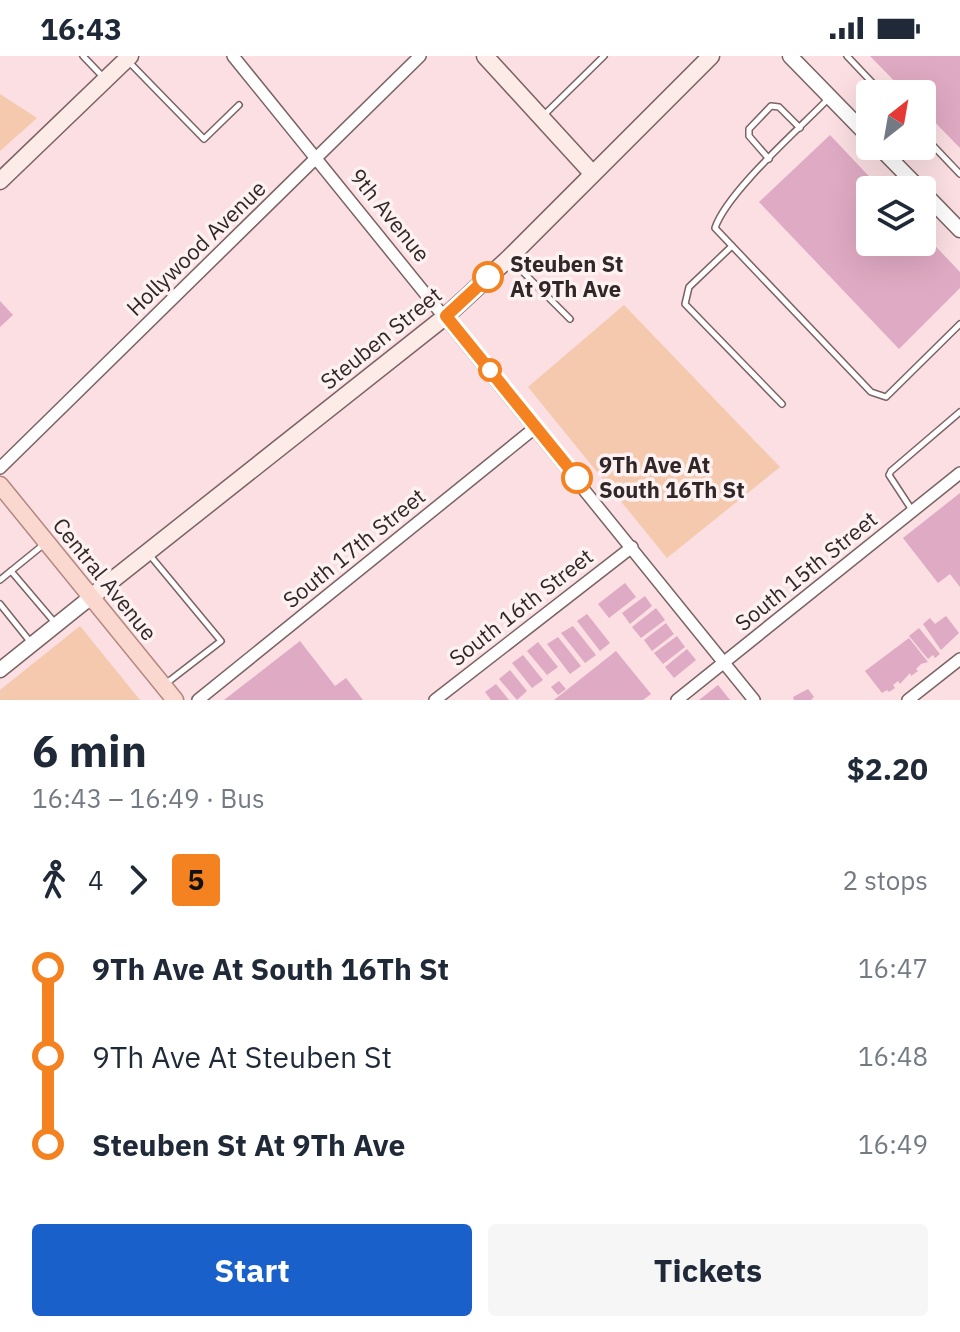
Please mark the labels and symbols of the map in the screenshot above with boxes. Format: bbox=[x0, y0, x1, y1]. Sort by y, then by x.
north arrow bbox=[856, 80, 936, 160]
street label: 9th Avenue bbox=[344, 162, 437, 267]
street label: Hollywood Avenue bbox=[120, 174, 272, 322]
place label: Steuben St At 9Th Ave bbox=[510, 249, 624, 303]
marker: Steuben St At 9Th Ave bbox=[473, 262, 503, 292]
street label: Steuben Street bbox=[314, 280, 447, 395]
unlabelled marker bbox=[479, 359, 501, 381]
place label: 9Th Ave At South 16Th St bbox=[599, 450, 745, 504]
marker: 9Th Ave At South 16Th St bbox=[562, 463, 592, 493]
street label: South 17th Street bbox=[276, 481, 431, 614]
street label: South 15th Street bbox=[728, 504, 883, 637]
street label: Central Avenue bbox=[47, 511, 164, 646]
street label: South 16th Street bbox=[443, 541, 599, 672]

